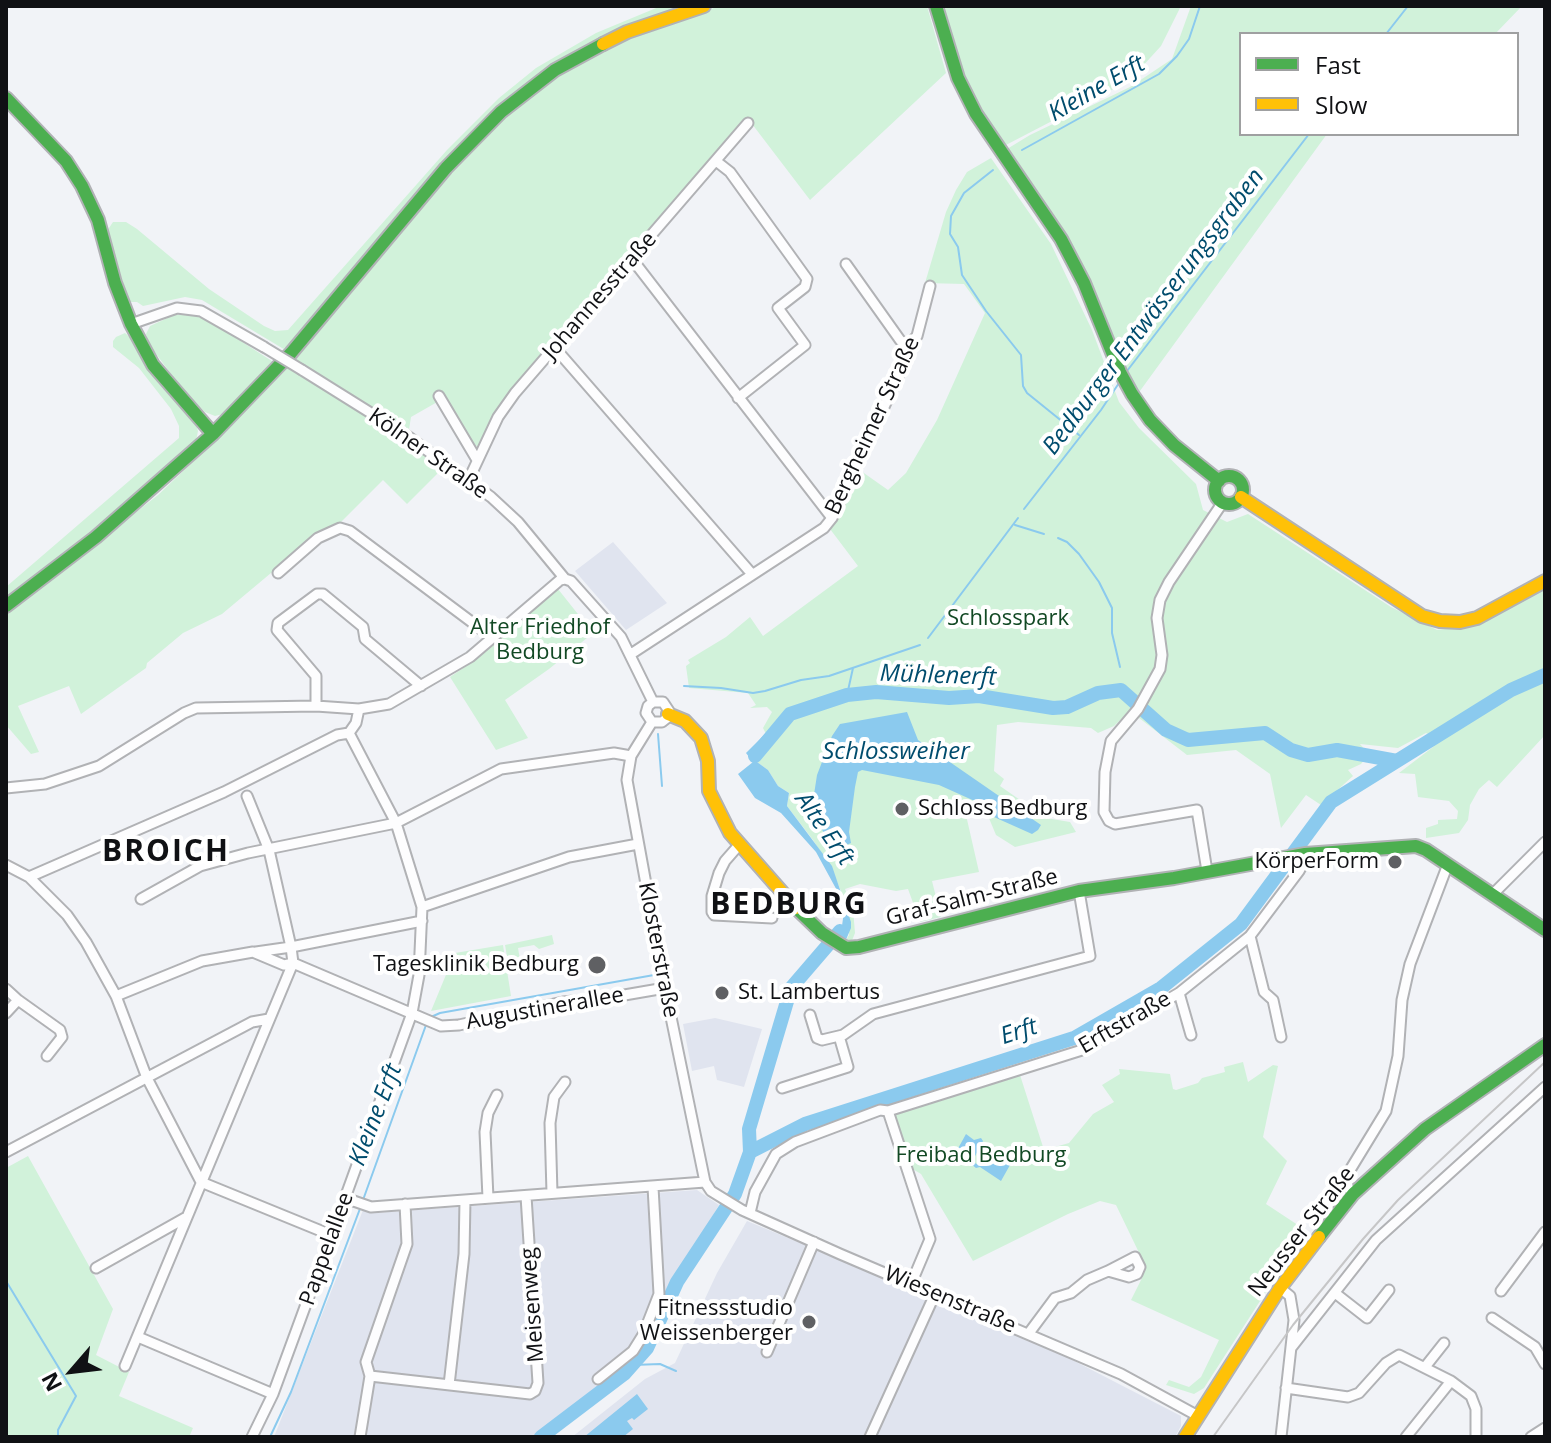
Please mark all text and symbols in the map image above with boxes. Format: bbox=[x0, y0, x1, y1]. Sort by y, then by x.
legend bbox=[1239, 32, 1519, 136]
text: Fast bbox=[1315, 48, 1361, 81]
water label: Kleine Erft bbox=[1044, 50, 1150, 128]
text: Slow bbox=[1315, 88, 1367, 121]
water label: Bedburger Entwässerungsgraben bbox=[1037, 164, 1271, 460]
street label: Johannesstraße bbox=[537, 227, 663, 365]
street label: Bergheimer Straße bbox=[820, 333, 926, 519]
street label: Kölner Straße bbox=[363, 403, 493, 505]
park label: Schlosspark bbox=[947, 606, 1069, 632]
park label: Alter Friedhof Bedburg bbox=[470, 615, 610, 666]
water label: Mühlenerft bbox=[879, 660, 997, 692]
water label: Schlossweiher bbox=[822, 738, 970, 766]
water label: Alte Erft bbox=[788, 787, 860, 871]
place label: Schloss Bedburg bbox=[918, 796, 1087, 822]
marker: Schloss Bedburg bbox=[893, 800, 911, 818]
district label: BROICH bbox=[102, 834, 230, 870]
place label: KörperForm bbox=[1255, 849, 1379, 875]
marker: KörperForm bbox=[1386, 853, 1404, 871]
street label: Graf-Salm-Straße bbox=[883, 864, 1061, 932]
street label: Klosterstraße bbox=[632, 880, 684, 1020]
district label: BEDBURG bbox=[710, 887, 868, 923]
place label: Tagesklinik Bedburg bbox=[373, 952, 579, 978]
marker: Tagesklinik Bedburg bbox=[586, 954, 608, 976]
place label: St. Lambertus bbox=[738, 980, 880, 1006]
street label: Augustinerallee bbox=[464, 982, 626, 1036]
marker: St. Lambertus bbox=[713, 984, 731, 1002]
street label: Erftstraße bbox=[1074, 986, 1176, 1060]
water label: Erft bbox=[997, 1013, 1041, 1051]
water label: Kleine Erft bbox=[343, 1060, 409, 1170]
park label: Freibad Bedburg bbox=[895, 1143, 1067, 1169]
street label: Neusser Straße bbox=[1243, 1162, 1361, 1302]
street label: Pappelallee bbox=[294, 1189, 360, 1309]
street label: Meisenweg bbox=[516, 1247, 550, 1363]
street label: Wiesenstraße bbox=[880, 1260, 1020, 1340]
place label: Fitnessstudio Weissenberger bbox=[640, 1296, 793, 1348]
marker: Fitnessstudio Weissenberger bbox=[800, 1313, 818, 1331]
north arrow bbox=[32, 1331, 112, 1411]
text: N bbox=[33, 1367, 68, 1397]

